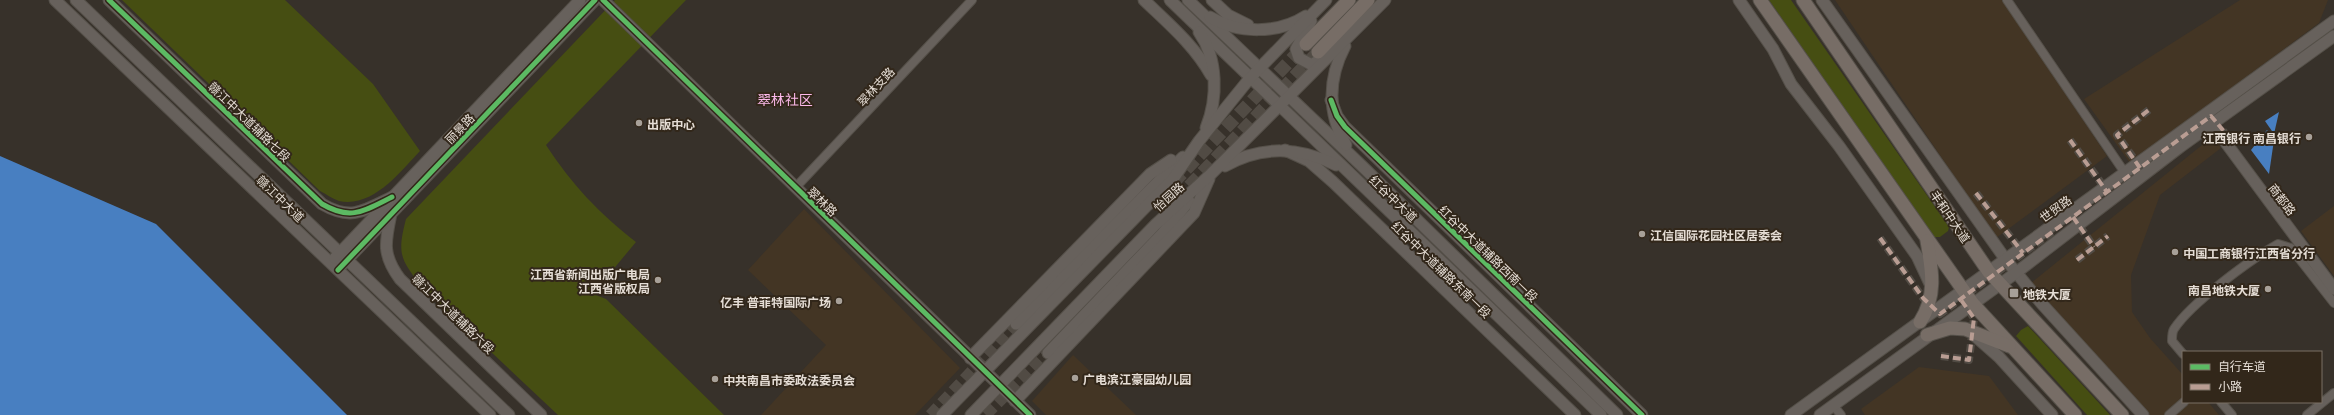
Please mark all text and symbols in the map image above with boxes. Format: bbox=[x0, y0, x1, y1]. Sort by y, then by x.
street label: 翠林支路 bbox=[852, 63, 898, 109]
street label: 赣江中大道辅路七段 bbox=[205, 77, 295, 165]
district label: 翠林社区 bbox=[757, 89, 813, 109]
street label: 丽景路 bbox=[440, 109, 478, 147]
place label: 出版中心 bbox=[647, 115, 695, 132]
marker: 出版中心 bbox=[634, 118, 644, 128]
place label: 江西银行 南昌银行 bbox=[2202, 129, 2301, 146]
marker: 江西银行 南昌银行 bbox=[2304, 132, 2314, 142]
street label: 赣江中大道 bbox=[254, 171, 308, 225]
street label: 红谷中大道 bbox=[1367, 171, 1421, 225]
street label: 怡园路 bbox=[1149, 178, 1187, 214]
street label: 商都路 bbox=[2265, 180, 2301, 218]
street label: 翠林路 bbox=[804, 182, 842, 220]
street label: 丰和中大道 bbox=[1927, 186, 1975, 246]
street label: 世贸路 bbox=[2035, 191, 2075, 225]
street label: 红谷中大道辅路西南一段 bbox=[1436, 201, 1542, 305]
street label: 红谷中大道辅路东南一段 bbox=[1389, 217, 1495, 321]
place label: 江信国际花园社区居委会 bbox=[1650, 226, 1782, 243]
marker: 江信国际花园社区居委会 bbox=[1637, 229, 1647, 239]
place label: 中国工商银行江西省分行 bbox=[2183, 244, 2315, 261]
marker: 中国工商银行江西省分行 bbox=[2170, 247, 2180, 257]
place label: 江西省新闻出版广电局 江西省版权局 bbox=[530, 265, 650, 296]
street label: 赣江中大道辅路六段 bbox=[409, 269, 499, 357]
marker: 江西省新闻出版广电局 江西省版权局 bbox=[653, 275, 663, 285]
place label: 南昌地铁大厦 bbox=[2188, 281, 2260, 298]
marker: 南昌地铁大厦 bbox=[2263, 284, 2273, 294]
place label: 地铁大厦 bbox=[2023, 285, 2071, 302]
marker: 地铁大厦 bbox=[2008, 287, 2020, 299]
place label: 亿丰 普菲特国际广场 bbox=[720, 293, 831, 310]
marker: 亿丰 普菲特国际广场 bbox=[834, 296, 844, 306]
legend bbox=[2182, 351, 2322, 403]
text: 自行车道 bbox=[2218, 357, 2266, 374]
place label: 广电滨江豪园幼儿园 bbox=[1083, 370, 1191, 387]
place label: 中共南昌市委政法委员会 bbox=[723, 371, 855, 388]
marker: 广电滨江豪园幼儿园 bbox=[1070, 373, 1080, 383]
marker: 中共南昌市委政法委员会 bbox=[710, 374, 720, 384]
text: 小路 bbox=[2218, 377, 2242, 394]

